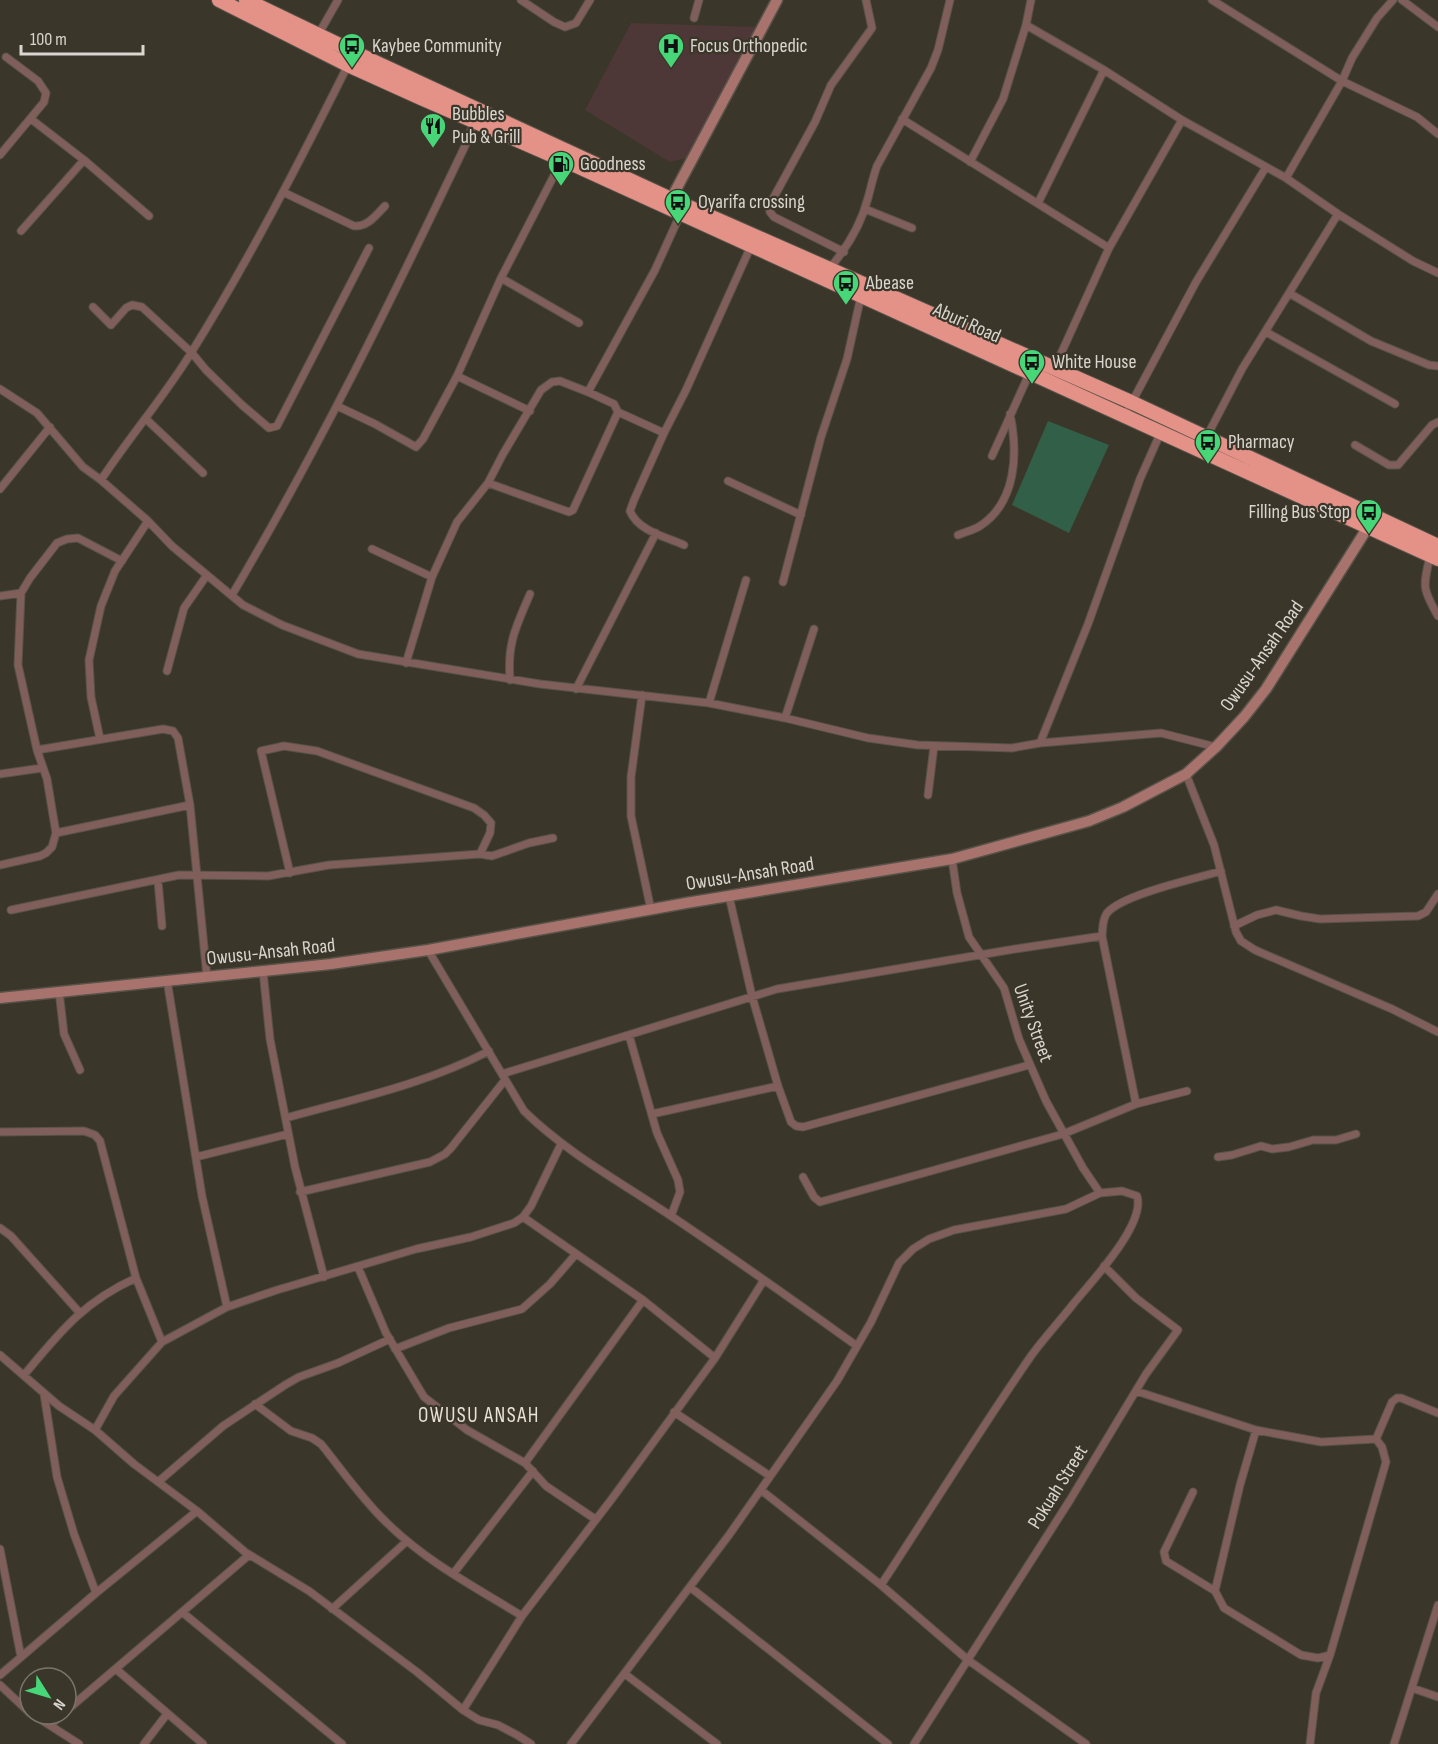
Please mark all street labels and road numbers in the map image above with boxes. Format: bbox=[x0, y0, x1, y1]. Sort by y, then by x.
street label: Aburi Road bbox=[929, 297, 1005, 348]
street label: Owusu-Ansah Road bbox=[1215, 596, 1309, 716]
street label: Owusu-Ansah Road bbox=[684, 852, 816, 896]
street label: Owusu-Ansah Road bbox=[205, 933, 337, 971]
street label: Unity Street bbox=[1008, 981, 1058, 1065]
street label: Pokuah Street bbox=[1023, 1441, 1093, 1533]

